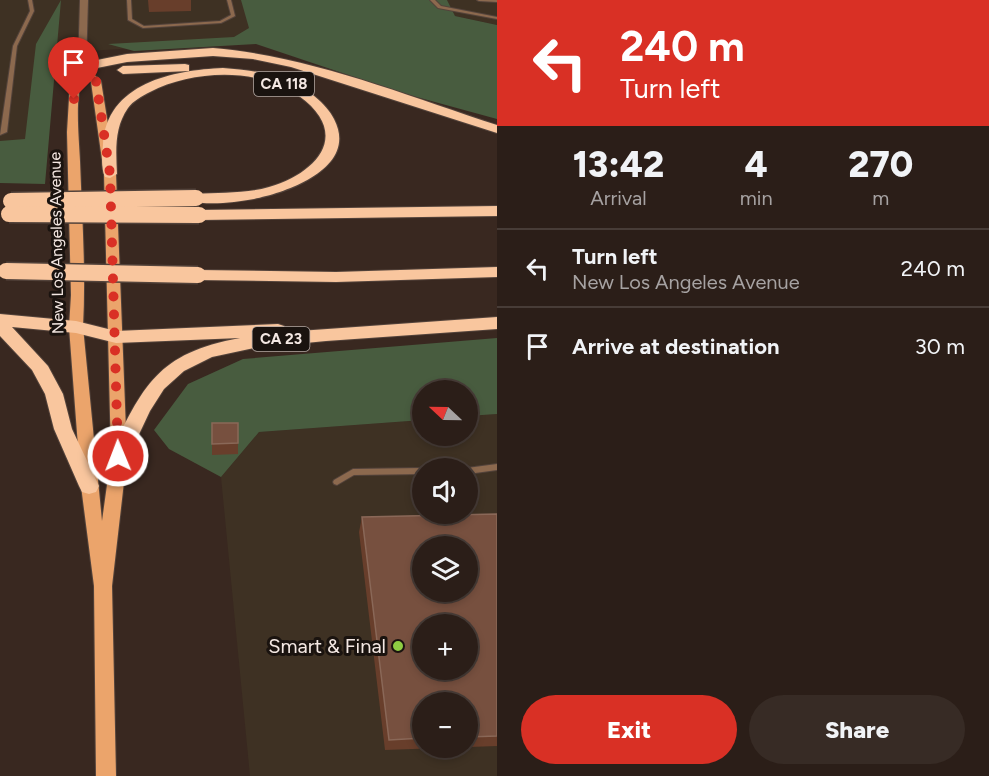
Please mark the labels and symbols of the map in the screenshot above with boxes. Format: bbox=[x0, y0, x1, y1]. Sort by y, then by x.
pin bbox=[48, 37, 99, 99]
road number: CA 118 bbox=[254, 72, 314, 96]
street label: New Los Angeles Avenue bbox=[45, 152, 68, 334]
road number: CA 23 bbox=[252, 327, 310, 351]
north arrow bbox=[412, 380, 478, 446]
position arrow bbox=[86, 424, 150, 488]
place label: Smart & Final bbox=[268, 634, 386, 658]
marker: Smart & Final bbox=[391, 639, 405, 653]

